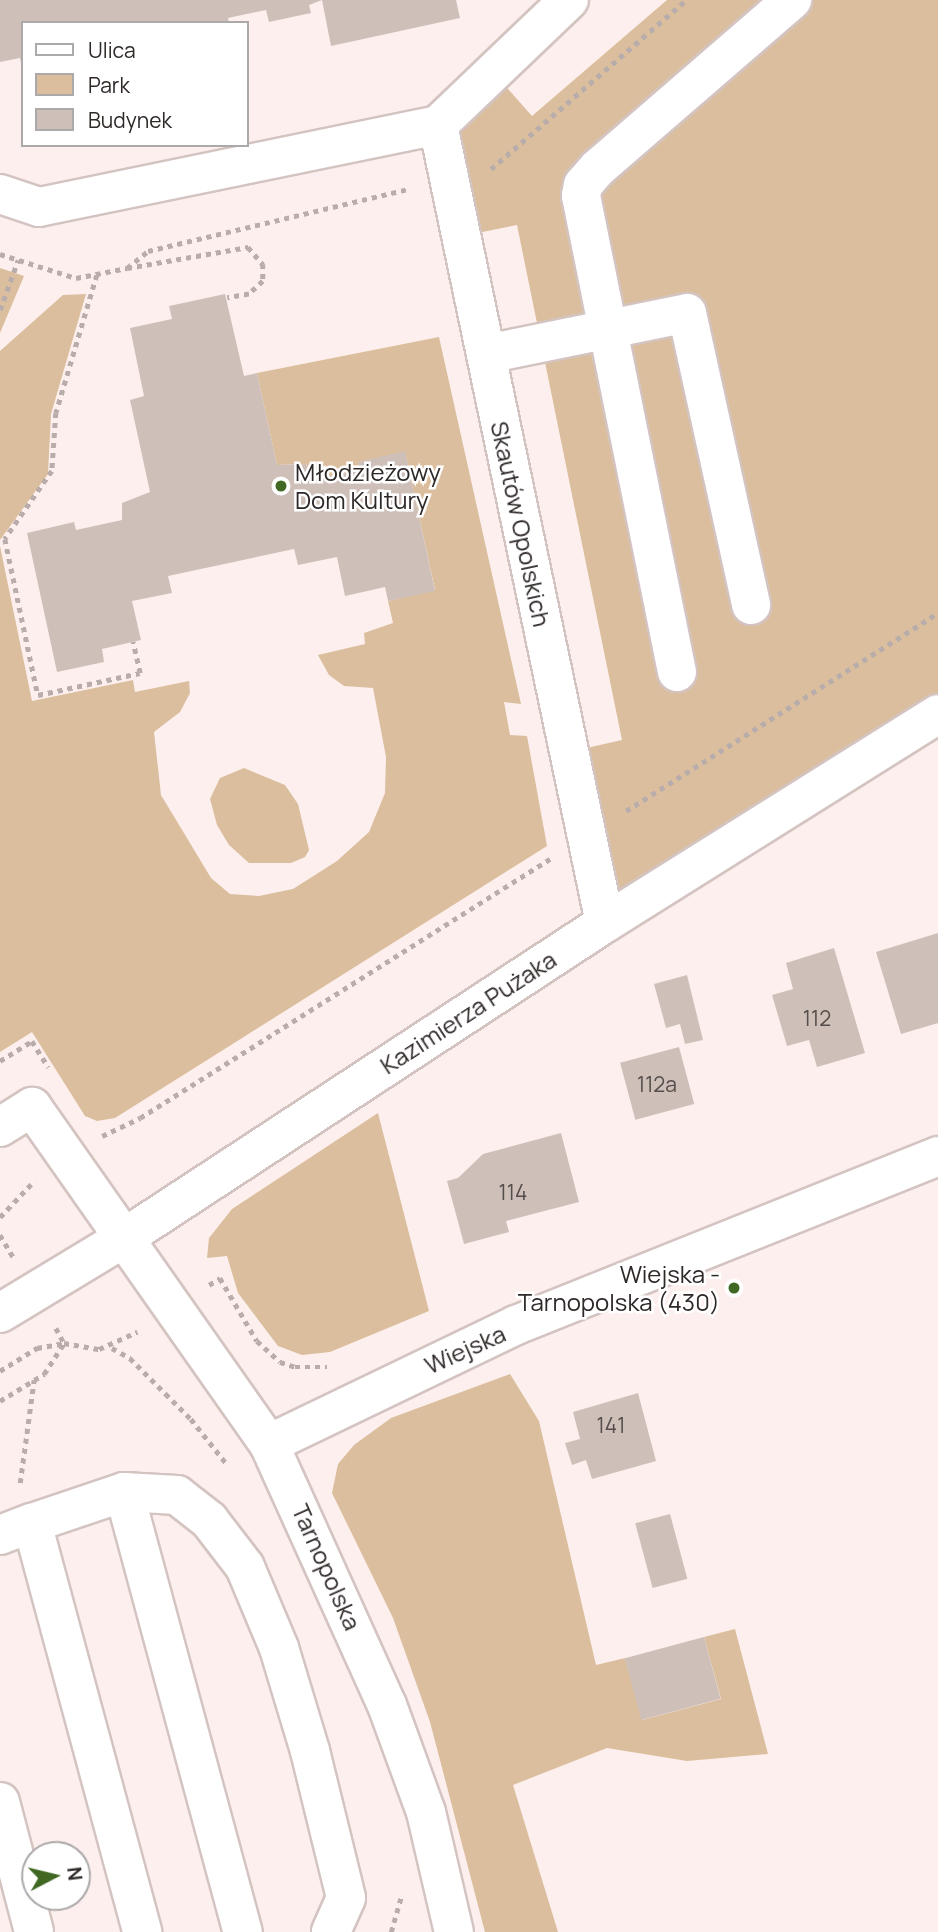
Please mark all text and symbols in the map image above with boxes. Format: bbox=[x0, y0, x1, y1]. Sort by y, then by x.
legend bbox=[21, 21, 248, 147]
text: Ulica bbox=[88, 36, 136, 64]
text: Park bbox=[88, 71, 130, 99]
text: Budynek bbox=[88, 106, 172, 134]
street label: Skautów Opolskich bbox=[485, 419, 557, 629]
place label: Młodzieżowy Dom Kultury bbox=[295, 458, 441, 514]
marker: Młodzieżowy Dom Kultury bbox=[273, 478, 289, 494]
street label: Kazimierza Pużaka bbox=[375, 944, 561, 1080]
house number: 112 bbox=[803, 1005, 831, 1031]
house number: 112a bbox=[637, 1071, 677, 1097]
house number: 114 bbox=[499, 1179, 527, 1205]
place label: Wiejska - Tarnopolska (430) bbox=[518, 1260, 720, 1316]
marker: Wiejska - Tarnopolska (430) bbox=[726, 1280, 742, 1296]
street label: Wiejska bbox=[420, 1318, 510, 1380]
house number: 141 bbox=[597, 1412, 625, 1438]
street label: Tarnopolska bbox=[286, 1500, 368, 1634]
north arrow bbox=[21, 1841, 91, 1911]
text: N bbox=[61, 1865, 89, 1882]

